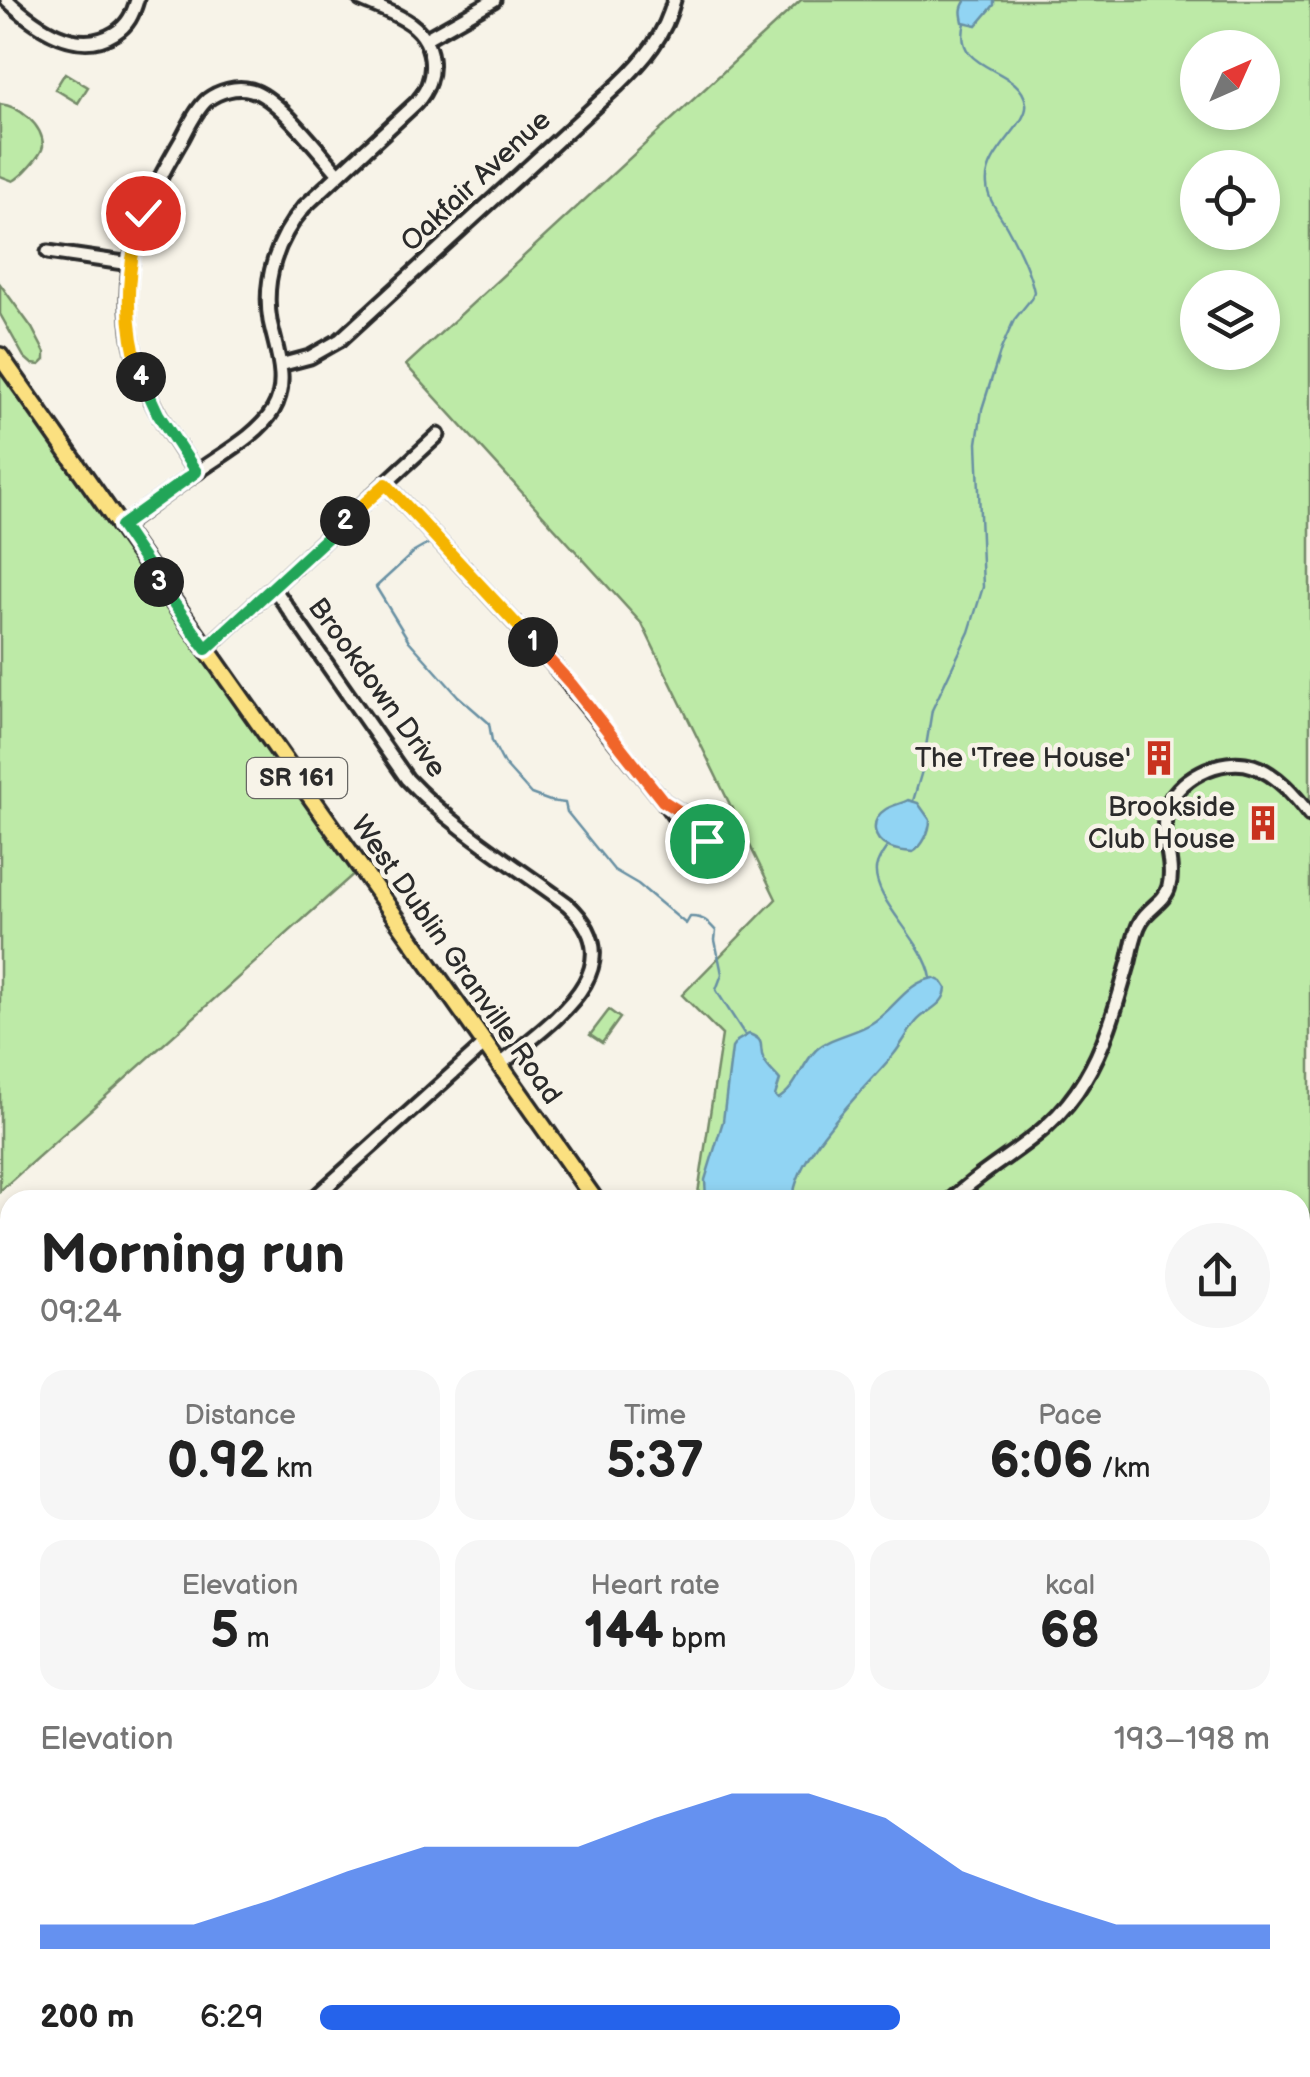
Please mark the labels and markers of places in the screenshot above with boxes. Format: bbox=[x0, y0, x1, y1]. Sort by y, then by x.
pin bbox=[101, 171, 186, 256]
pin: 4 bbox=[116, 352, 166, 402]
pin: 2 bbox=[320, 496, 370, 546]
pin: 3 bbox=[134, 557, 184, 607]
pin: 1 bbox=[508, 617, 558, 667]
building icon: The 'Tree House' bbox=[1140, 739, 1178, 777]
place label: The 'Tree House' bbox=[915, 742, 1131, 775]
place label: Brookside Club House bbox=[1088, 791, 1235, 856]
pin bbox=[665, 799, 750, 884]
building icon: Brookside Club House bbox=[1244, 804, 1282, 842]

